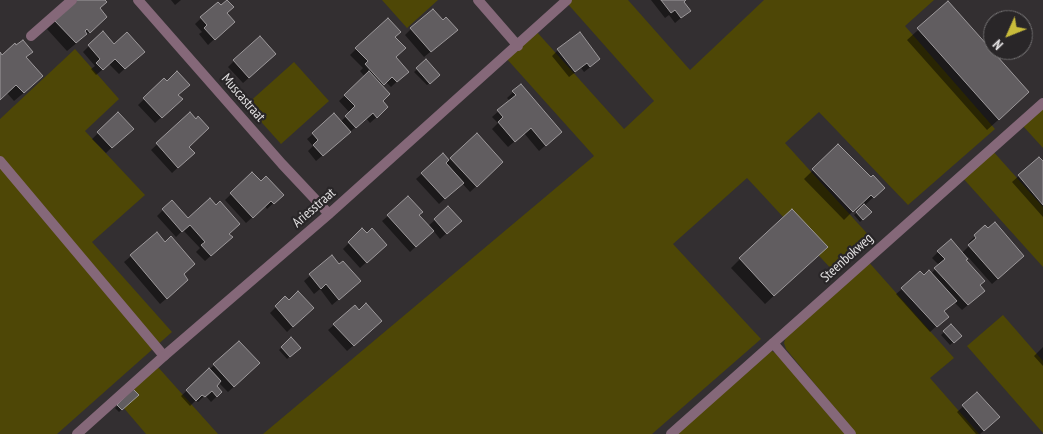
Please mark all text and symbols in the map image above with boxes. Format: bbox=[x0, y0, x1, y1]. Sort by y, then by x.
north arrow bbox=[983, 10, 1033, 60]
text: N bbox=[989, 36, 1007, 54]
street label: Muscastraat bbox=[218, 71, 268, 125]
street label: Ariesstraat bbox=[289, 185, 339, 231]
street label: Steenbokweg bbox=[817, 230, 877, 286]

